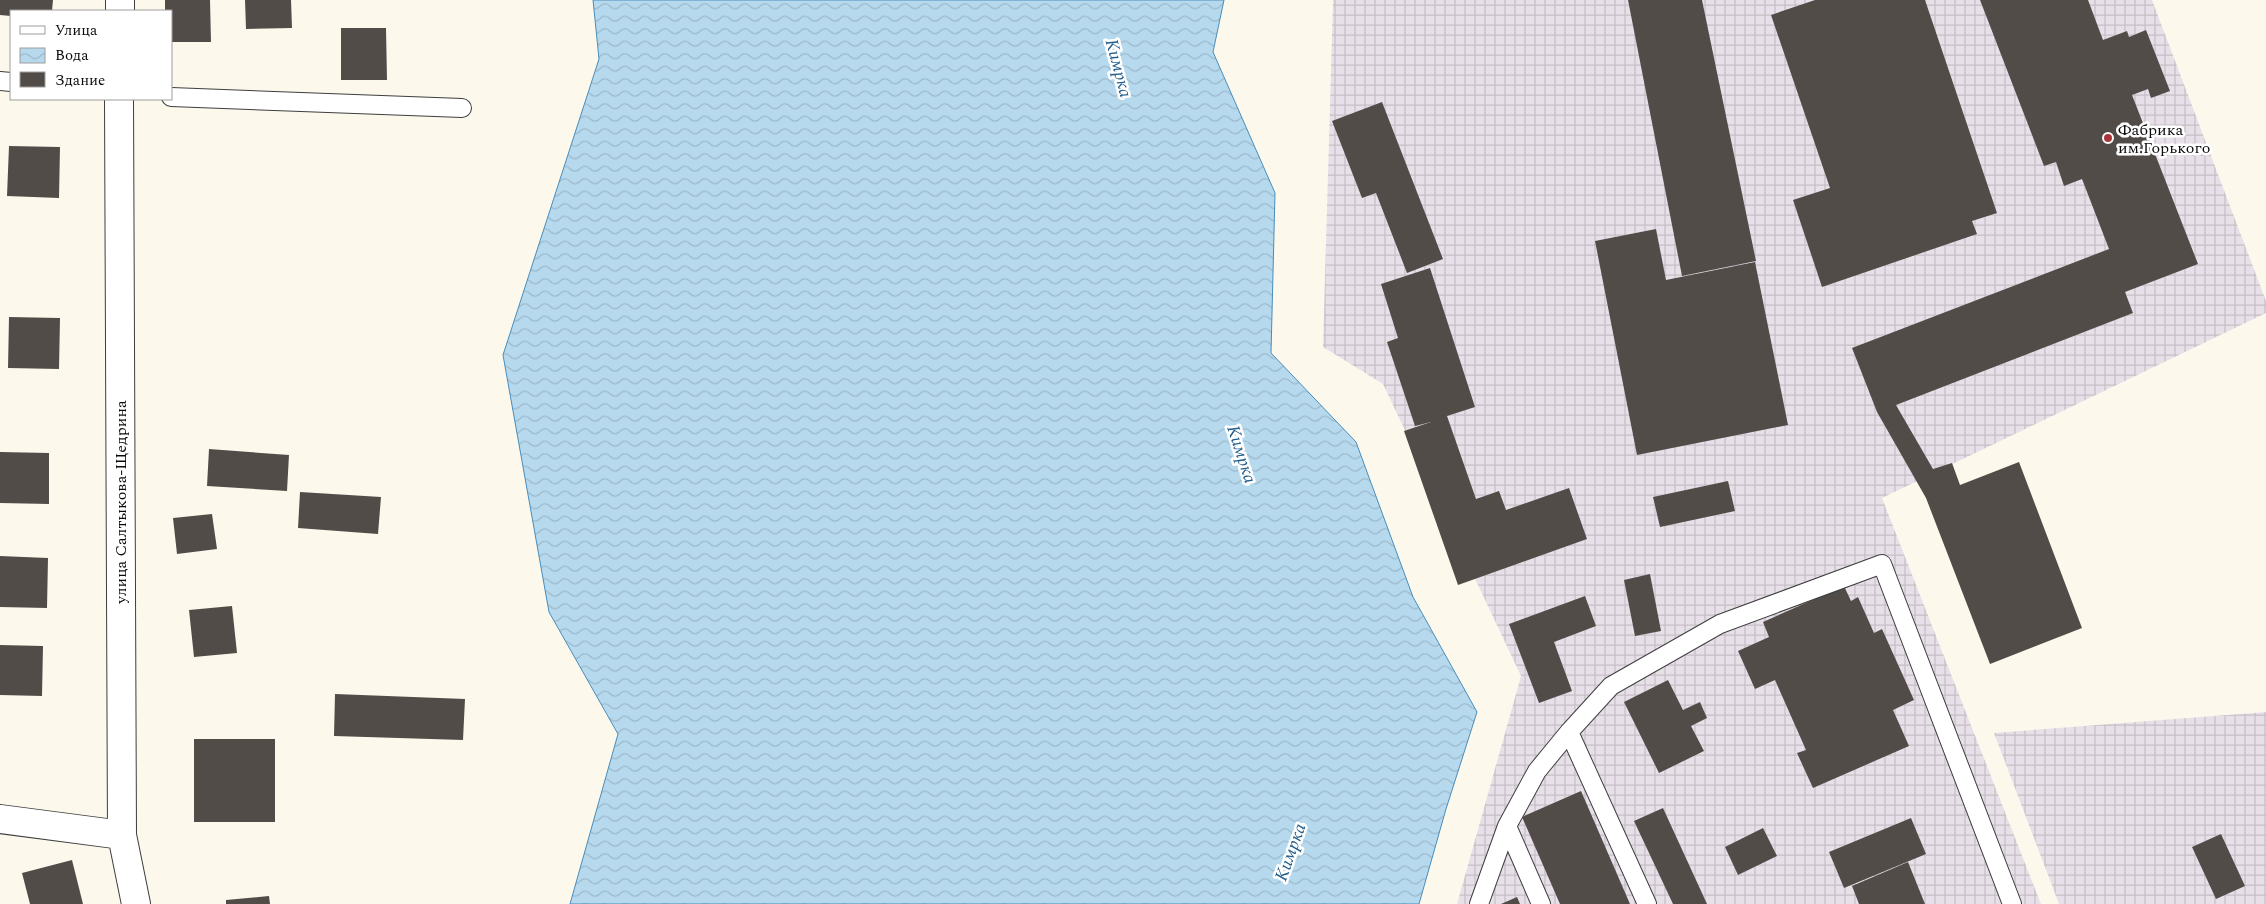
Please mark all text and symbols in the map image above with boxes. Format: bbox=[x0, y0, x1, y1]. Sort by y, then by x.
legend bbox=[10, 10, 172, 100]
text: Улица bbox=[55, 19, 98, 42]
water label: Кимрка bbox=[1098, 36, 1139, 101]
text: Вода bbox=[55, 44, 89, 67]
text: Здание bbox=[55, 69, 105, 92]
place label: Фабрика им.Горького bbox=[2118, 118, 2210, 160]
marker: Фабрика им.Горького bbox=[2102, 132, 2114, 144]
street label: улица Салтыкова-Щедрина bbox=[109, 400, 133, 605]
water label: Кимрка bbox=[1219, 422, 1264, 487]
water label: Кимрка bbox=[1268, 819, 1313, 885]

